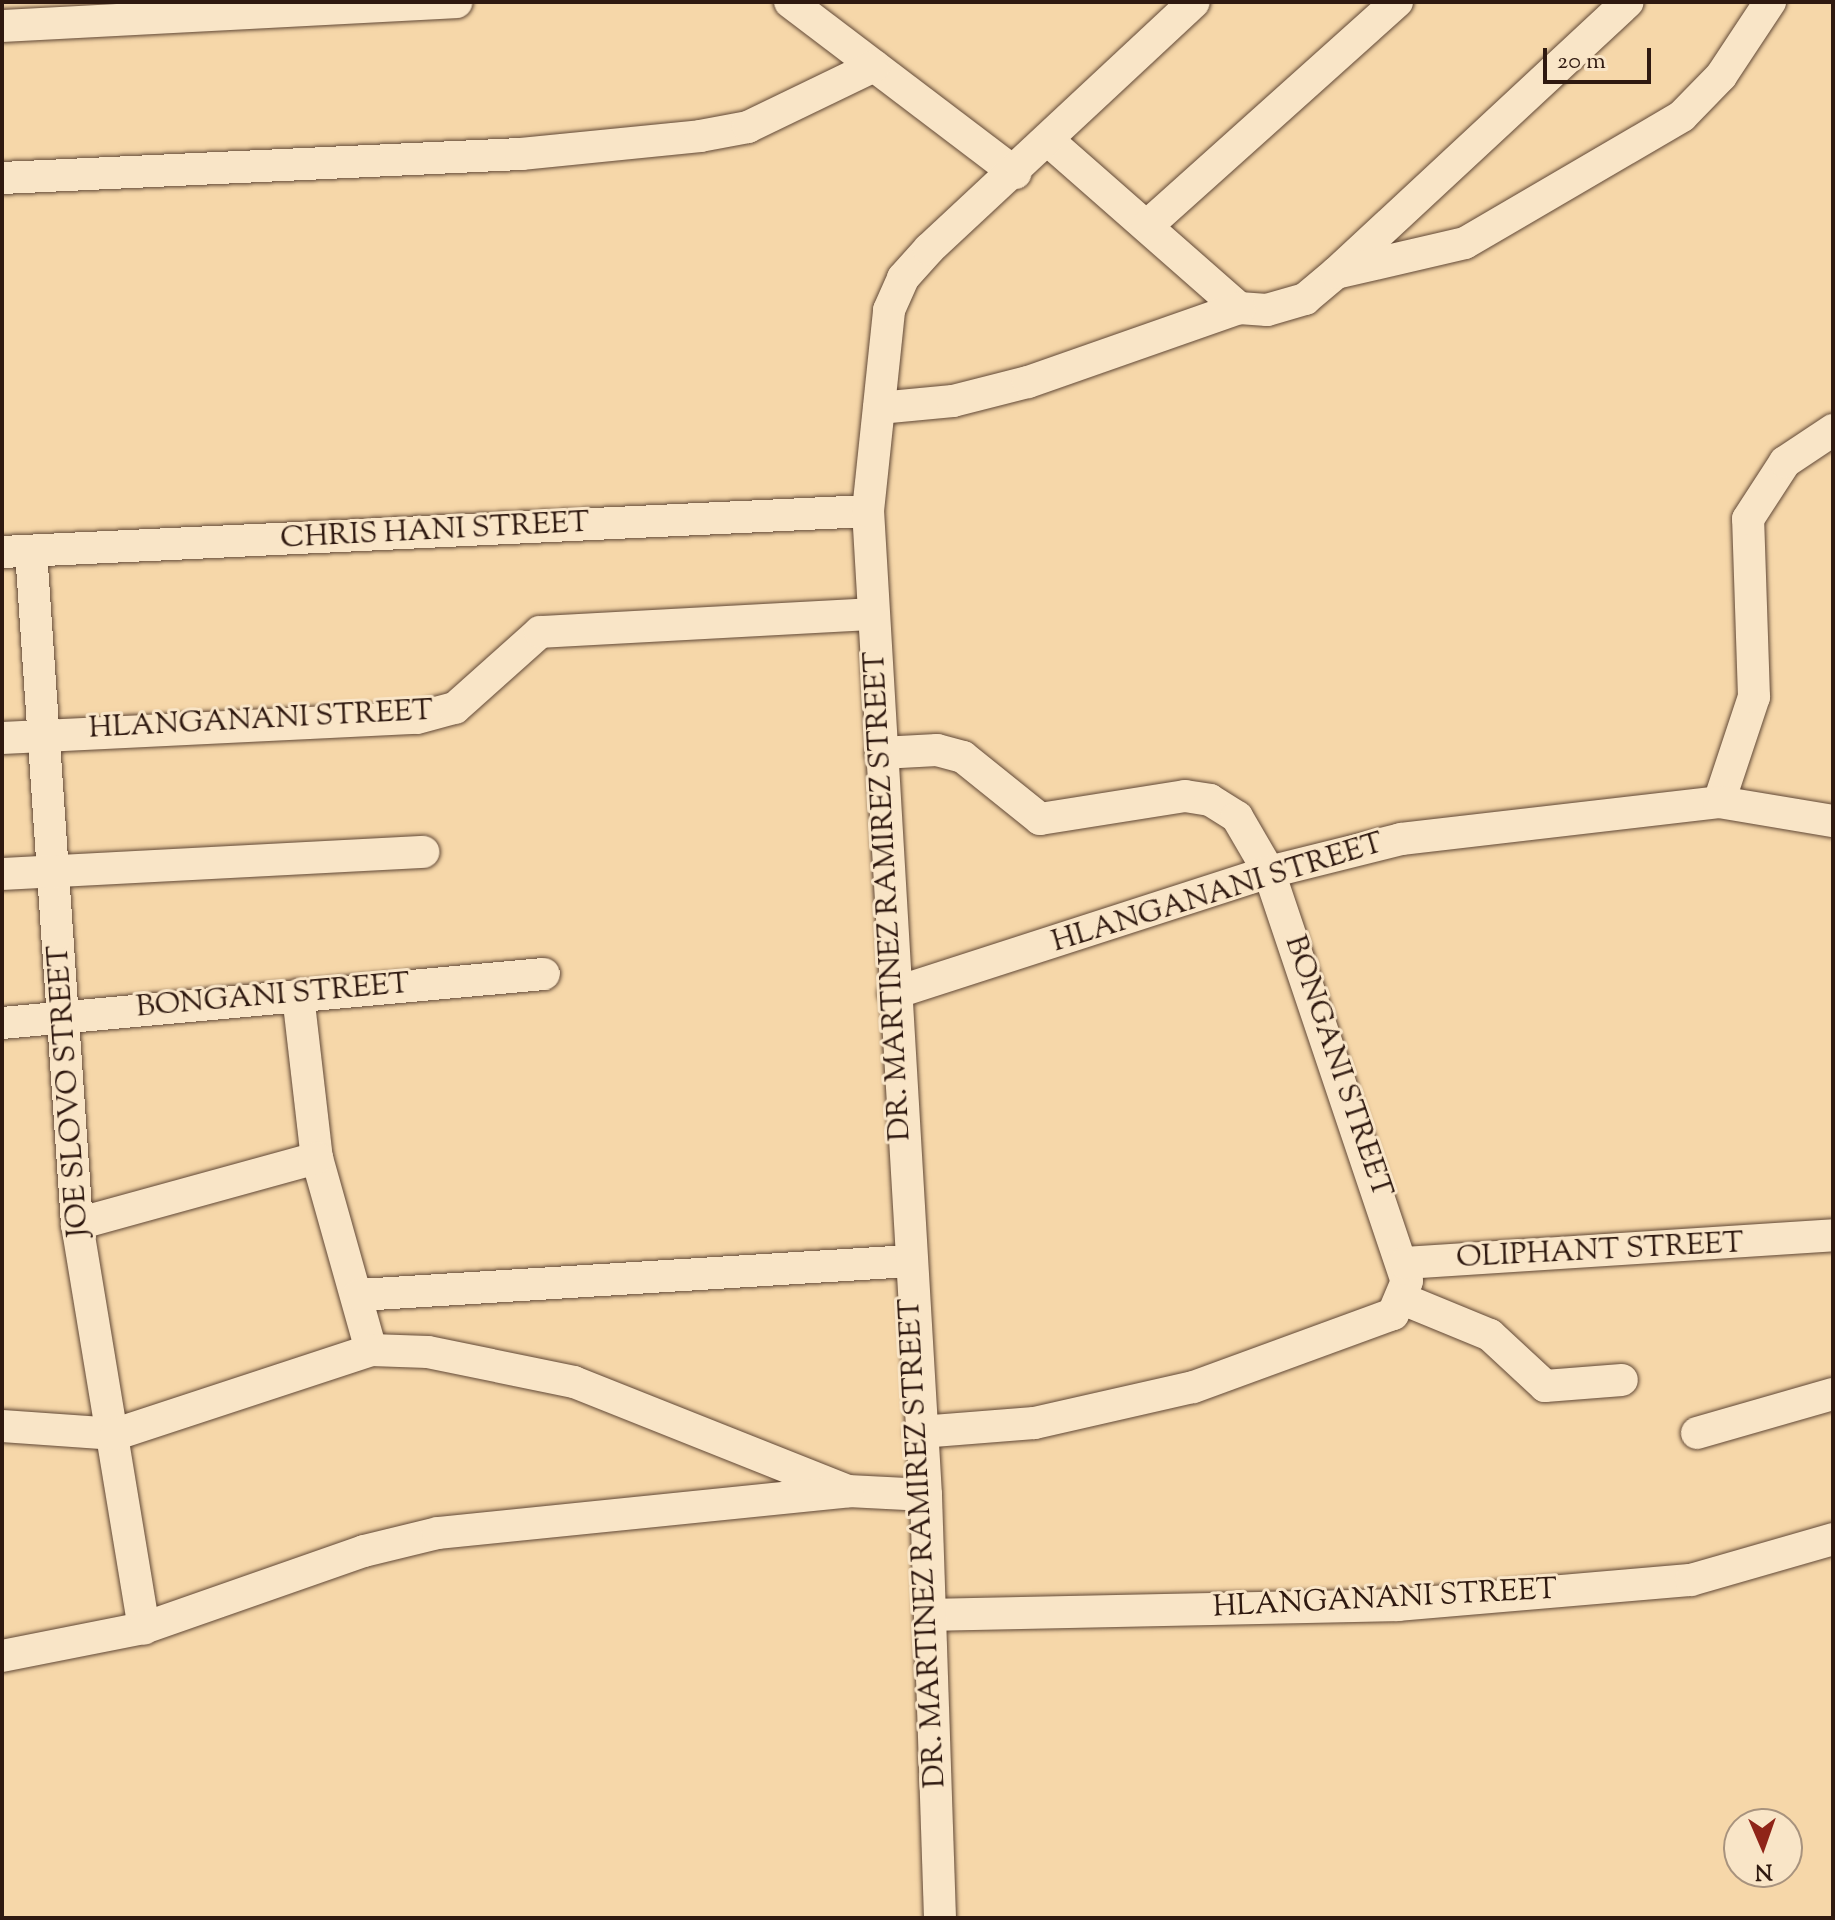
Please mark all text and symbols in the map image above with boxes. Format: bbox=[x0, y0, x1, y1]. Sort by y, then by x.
scale bar bbox=[1547, 32, 1655, 82]
text: 20 m bbox=[1557, 45, 1606, 79]
street label: CHRIS HANI STREET bbox=[279, 506, 591, 558]
street label: DR. MARTINEZ RAMIREZ STREET bbox=[858, 650, 920, 1142]
street label: HLANGANANI STREET bbox=[88, 694, 434, 748]
street label: HLANGANANI STREET bbox=[1048, 826, 1388, 962]
street label: BONGANI STREET bbox=[1275, 931, 1399, 1203]
street label: JOE SLOVO STREET bbox=[42, 944, 98, 1238]
street label: BONGANI STREET bbox=[135, 967, 411, 1027]
street label: OLIPHANT STREET bbox=[1455, 1226, 1745, 1278]
street label: DR. MARTINEZ RAMIREZ STREET bbox=[893, 1297, 955, 1789]
street label: HLANGANANI STREET bbox=[1212, 1573, 1558, 1627]
north arrow bbox=[1723, 1808, 1803, 1888]
text: N bbox=[1754, 1854, 1773, 1886]

